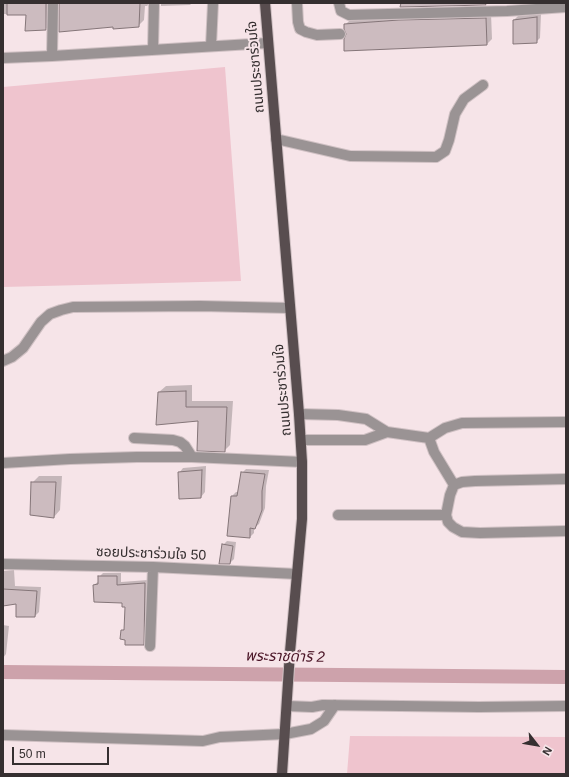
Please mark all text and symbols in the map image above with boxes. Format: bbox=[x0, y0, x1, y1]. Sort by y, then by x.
street label: ถนนประชาร่วมใจ bbox=[244, 20, 268, 114]
street label: ถนนประชาร่วมใจ bbox=[271, 343, 295, 437]
street label: ซอยประชาร่วมใจ 50 bbox=[96, 544, 206, 564]
water label: พระราชดำริ 2 bbox=[245, 647, 325, 667]
north arrow bbox=[517, 725, 557, 765]
scale bar bbox=[14, 739, 111, 765]
text: N bbox=[540, 745, 554, 758]
text: 50 m bbox=[19, 747, 46, 761]

